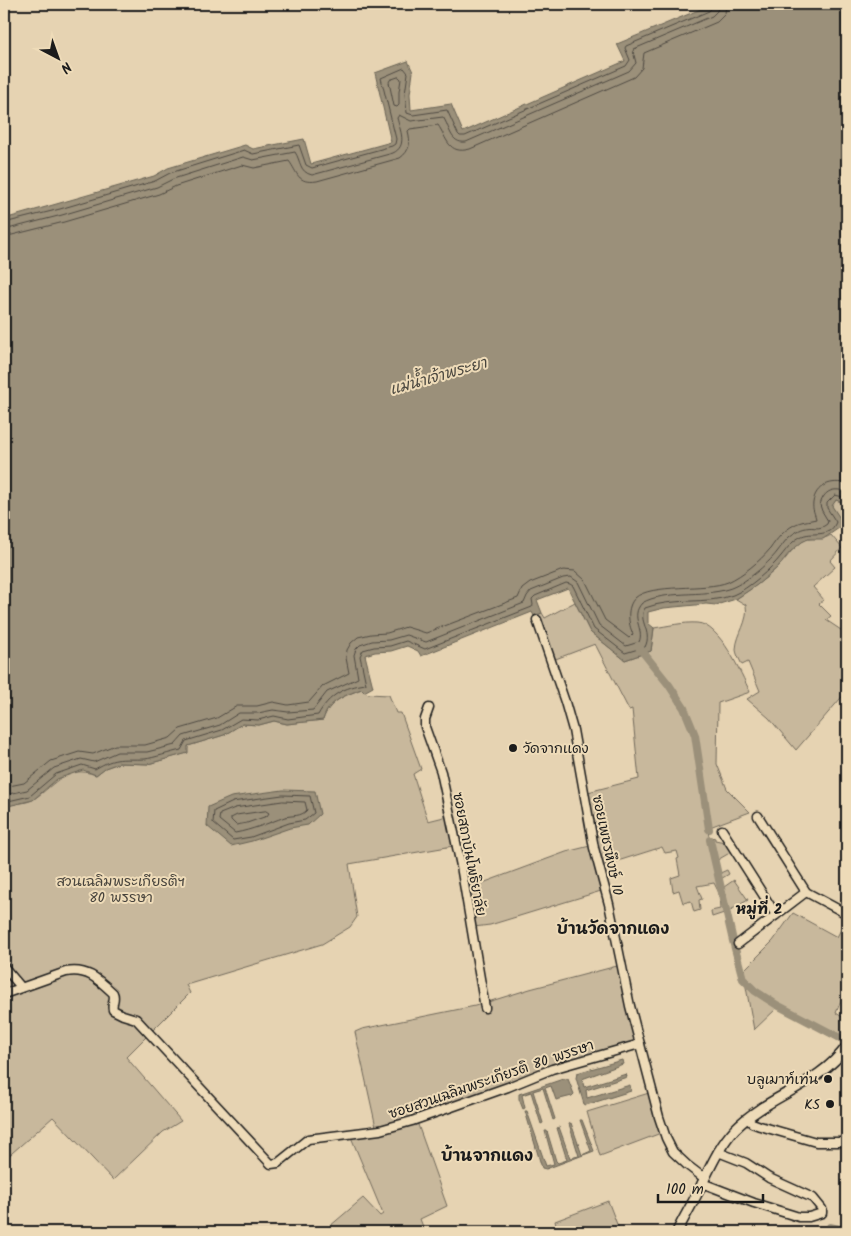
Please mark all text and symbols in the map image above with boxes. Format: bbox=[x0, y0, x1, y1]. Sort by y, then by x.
north arrow bbox=[32, 32, 82, 82]
text: N bbox=[55, 56, 76, 78]
water label: แม่น้ำเจ้าพระยา bbox=[386, 348, 491, 402]
place label: วัดจากแดง bbox=[523, 738, 589, 760]
marker: วัดจากแดง bbox=[507, 742, 519, 754]
street label: ซอยสถาบันโพธิยาลัย bbox=[446, 790, 492, 918]
street label: ซอยเพชรหึงษ์ 10 bbox=[586, 793, 628, 898]
park label: สวนเฉลิมพระเกียรติฯ 80 พรรษา bbox=[56, 871, 186, 909]
district label: หมู่ที่ 2 bbox=[735, 895, 783, 922]
district label: บ้านวัดจากแดง bbox=[557, 917, 669, 942]
street label: ซอยสวนเฉลิมพระเกียรติ 80 พรรษา bbox=[386, 1034, 597, 1125]
place label: บลูเมาท์เท่น bbox=[747, 1069, 819, 1091]
marker: บลูเมาท์เท่น bbox=[822, 1073, 834, 1085]
place label: KS bbox=[804, 1094, 821, 1116]
marker: KS bbox=[824, 1098, 836, 1110]
district label: บ้านจากแดง bbox=[441, 1144, 533, 1169]
scale bar bbox=[658, 1171, 764, 1203]
text: 100 m bbox=[666, 1178, 704, 1202]

